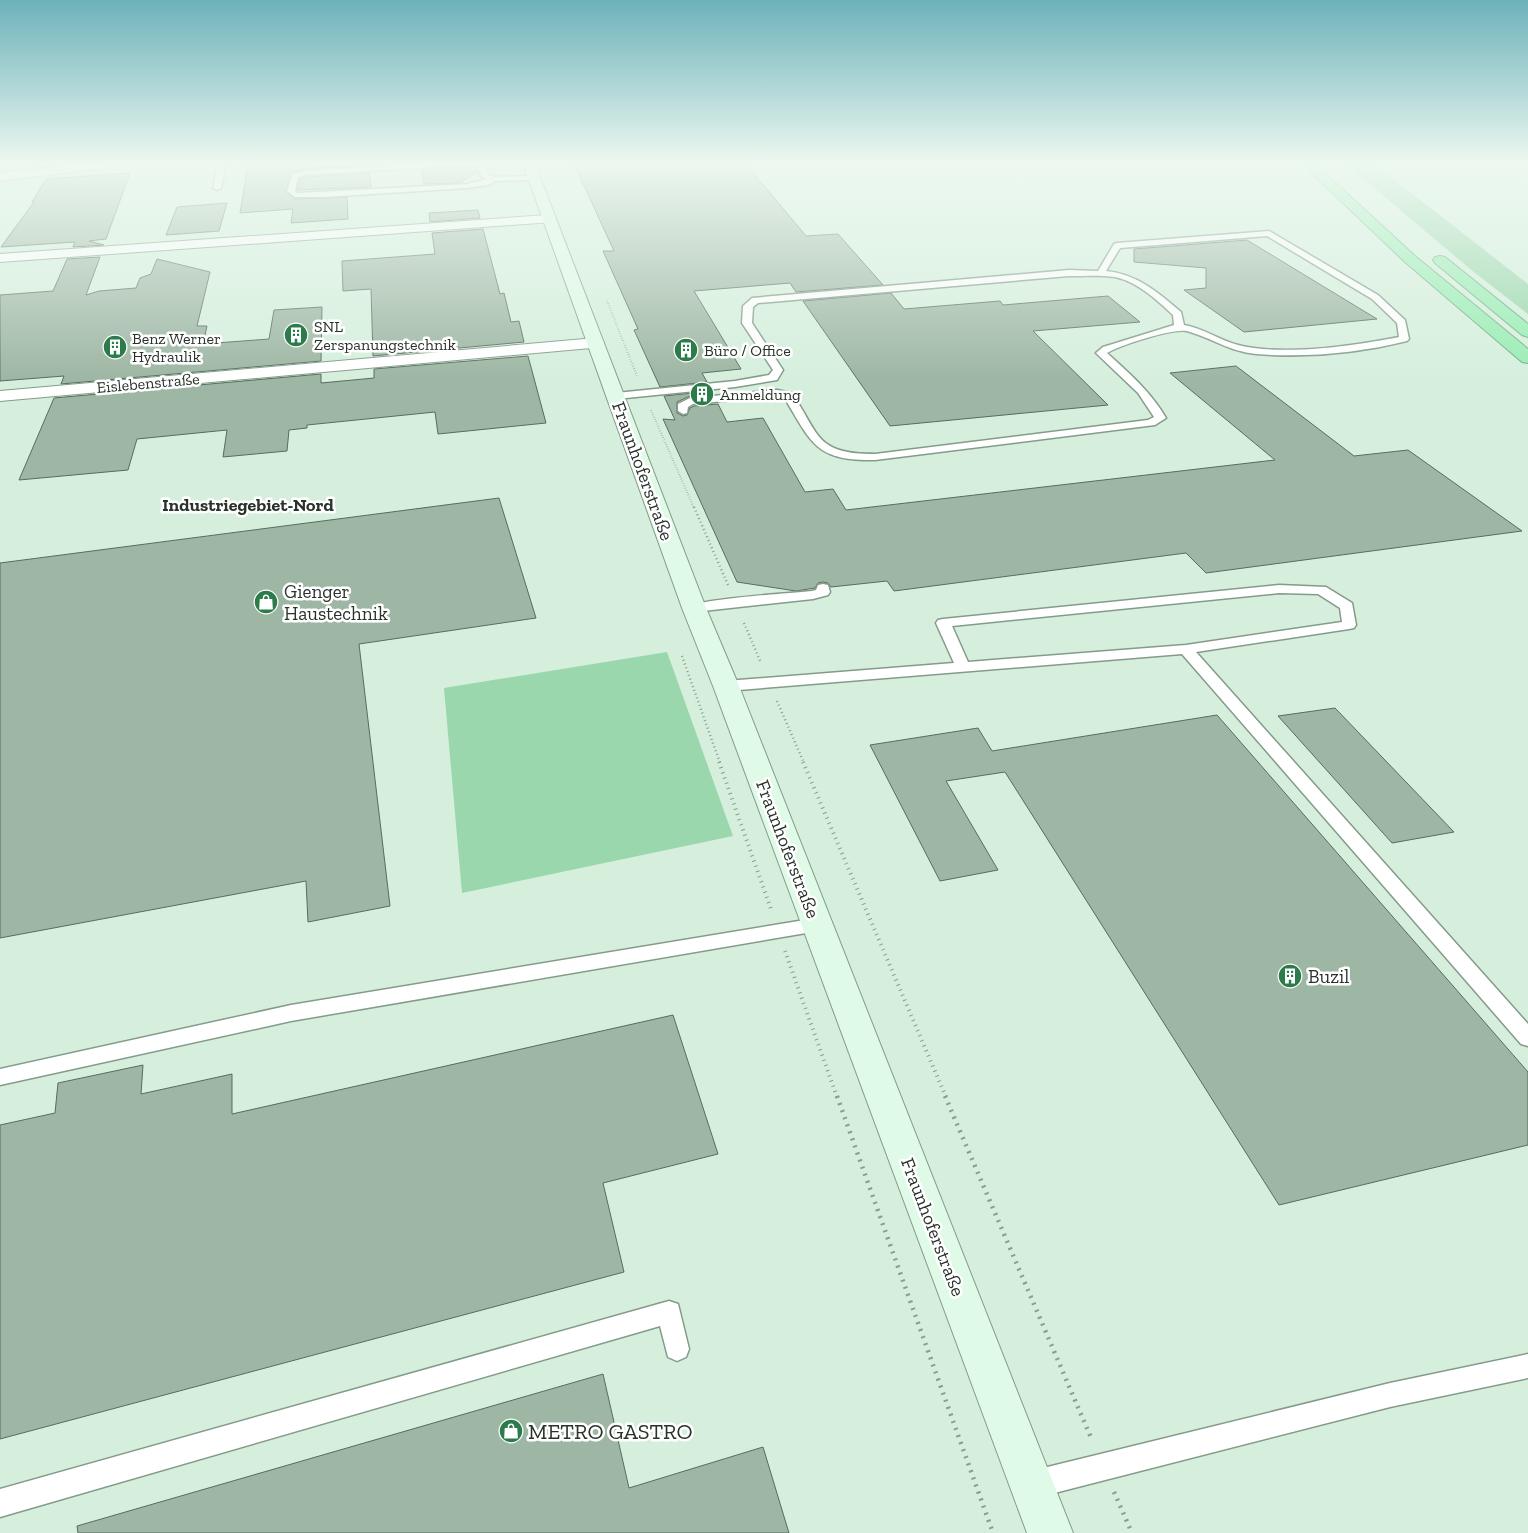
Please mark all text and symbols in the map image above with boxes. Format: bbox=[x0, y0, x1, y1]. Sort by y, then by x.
place label: SNL Zerspanungstechnik bbox=[314, 317, 457, 354]
building icon: SNL Zerspanungstechnik bbox=[283, 322, 309, 348]
place label: Benz Werner Hydraulik bbox=[132, 329, 221, 366]
building icon: Benz Werner Hydraulik bbox=[102, 334, 128, 360]
building icon: Büro / Office bbox=[673, 337, 699, 363]
place label: Büro / Office bbox=[704, 341, 791, 360]
street label: Eislebenstraße bbox=[96, 369, 200, 397]
building icon: Anmeldung bbox=[689, 381, 715, 407]
place label: Anmeldung bbox=[720, 385, 801, 404]
street label: Fraunhoferstraße bbox=[607, 398, 679, 544]
district label: Industriegebiet-Nord bbox=[162, 494, 334, 516]
place label: Gienger Haustechnik bbox=[284, 580, 388, 625]
shop icon: Gienger Haustechnik bbox=[253, 589, 279, 615]
street label: Fraunhoferstraße bbox=[751, 777, 825, 922]
building icon: Buzil bbox=[1277, 963, 1303, 989]
place label: Buzil bbox=[1308, 965, 1349, 988]
street label: Fraunhoferstraße bbox=[896, 1155, 970, 1300]
shop icon: METRO GASTRO bbox=[498, 1418, 524, 1444]
place label: METRO GASTRO bbox=[528, 1418, 693, 1445]

